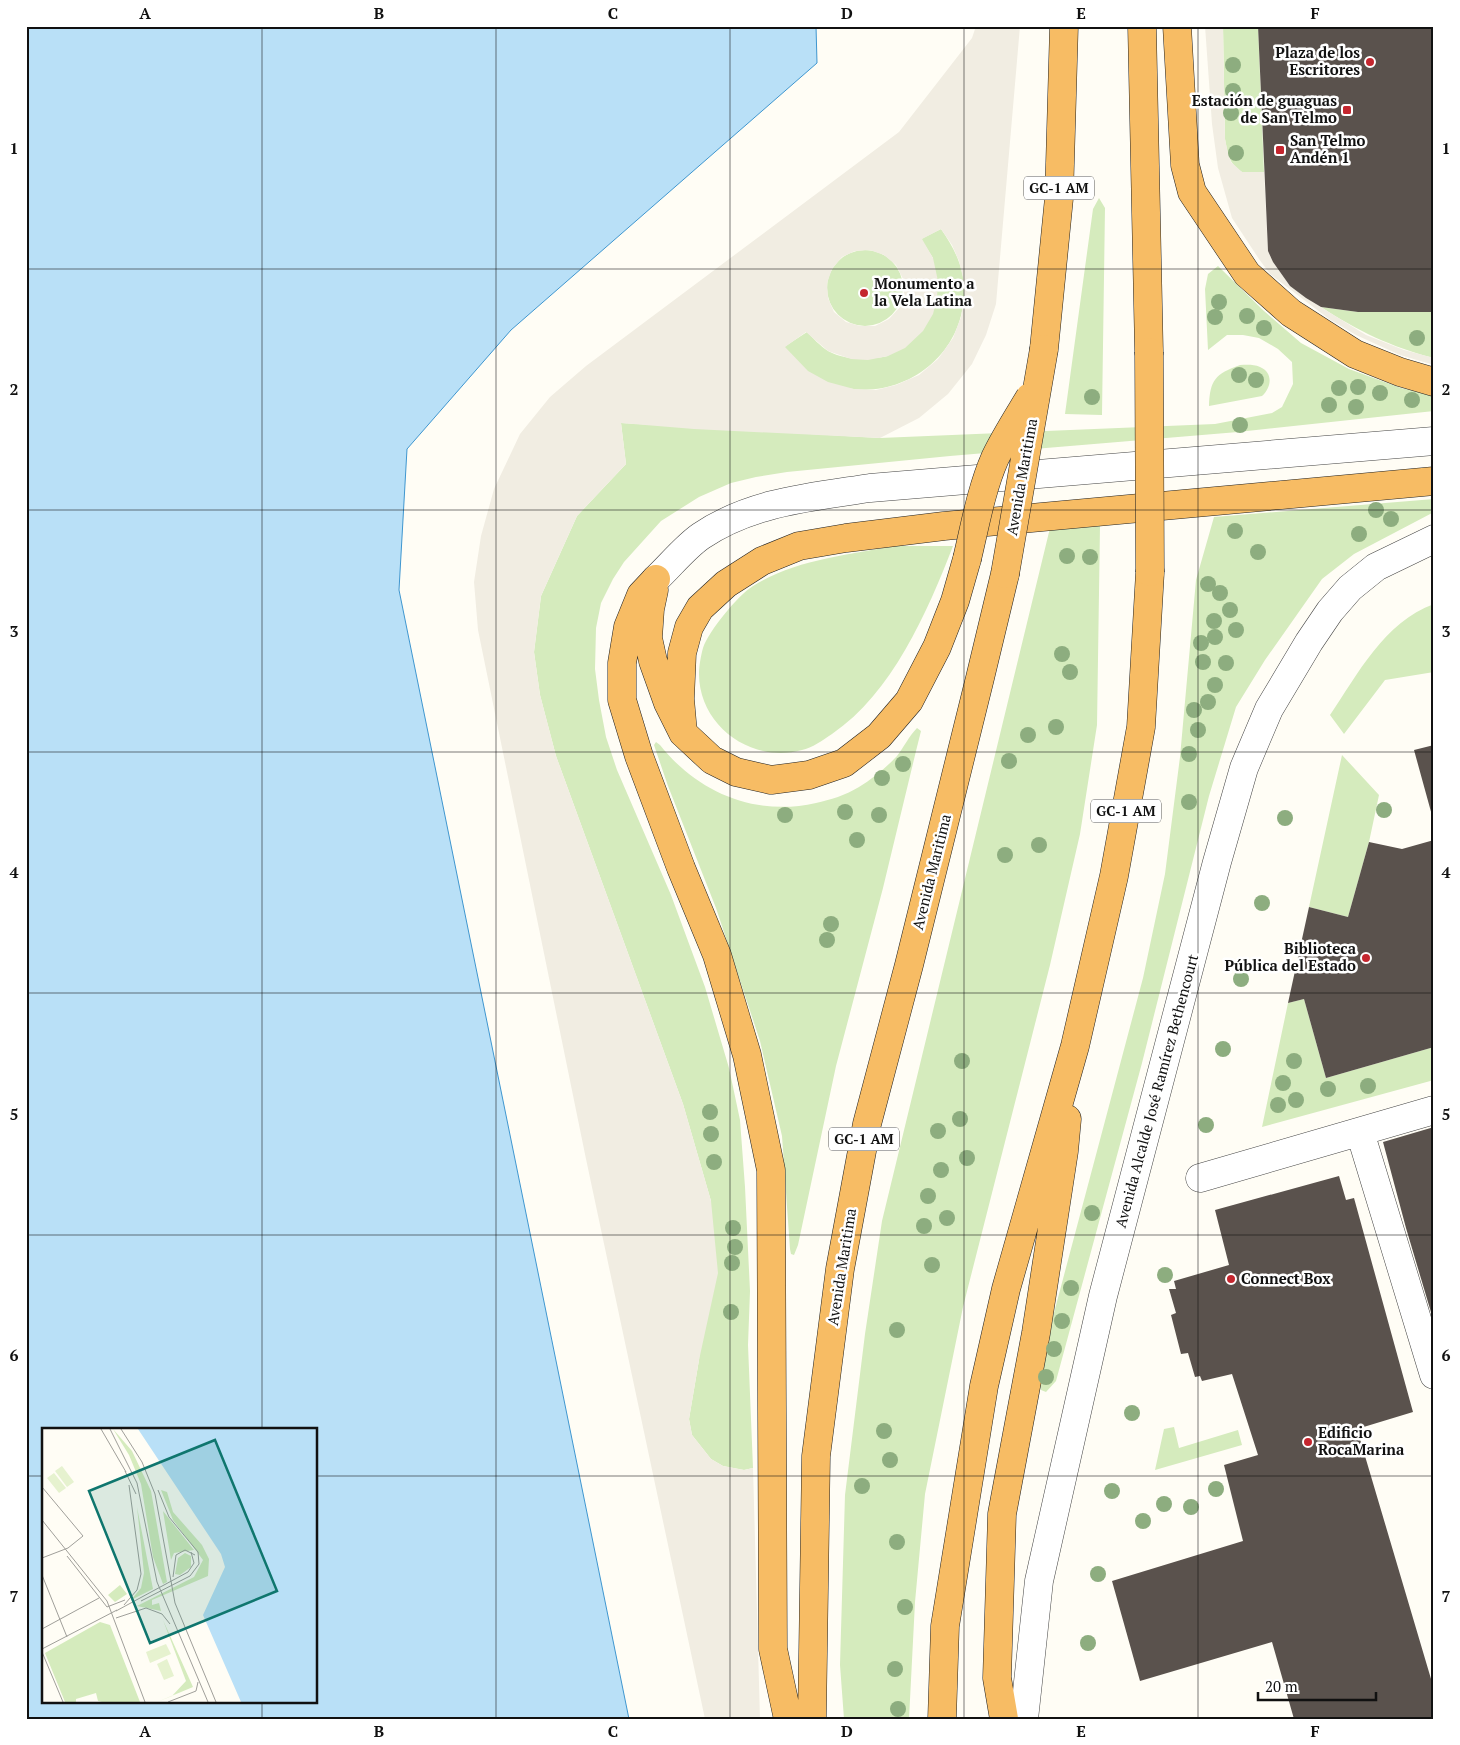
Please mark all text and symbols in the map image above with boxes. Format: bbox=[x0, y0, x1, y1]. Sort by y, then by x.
text: A bbox=[139, 2, 151, 24]
text: B bbox=[374, 2, 384, 24]
text: C bbox=[608, 2, 618, 24]
text: D bbox=[841, 2, 853, 24]
text: E bbox=[1076, 2, 1086, 24]
text: F bbox=[1310, 2, 1320, 24]
place label: Plaza de los Escritores bbox=[1275, 42, 1360, 79]
marker: Plaza de los Escritores bbox=[1364, 56, 1376, 68]
place label: Estación de guaguas de San Telmo bbox=[1192, 90, 1337, 127]
marker: Estación de guaguas de San Telmo bbox=[1341, 104, 1353, 116]
place label: San Telmo Andén 1 bbox=[1290, 130, 1366, 167]
text: 1 bbox=[9, 137, 19, 159]
text: 1 bbox=[1441, 137, 1451, 159]
marker: San Telmo Andén 1 bbox=[1274, 144, 1286, 156]
road number: GC-1 AM bbox=[1024, 177, 1094, 200]
place label: Monumento a la Vela Latina bbox=[874, 273, 975, 310]
marker: Monumento a la Vela Latina bbox=[858, 287, 870, 299]
text: 2 bbox=[9, 378, 19, 400]
text: 2 bbox=[1441, 378, 1451, 400]
street label: Avenida Maritima bbox=[1001, 416, 1041, 537]
text: 3 bbox=[9, 620, 19, 642]
text: 3 bbox=[1441, 620, 1451, 642]
road number: GC-1 AM bbox=[1091, 799, 1161, 822]
street label: Avenida Maritima bbox=[907, 811, 955, 932]
text: 4 bbox=[9, 861, 19, 883]
text: 4 bbox=[1441, 861, 1451, 883]
place label: Biblioteca Pública del Estado bbox=[1224, 938, 1357, 975]
street label: Avenida Alcalde José Ramírez Bethencourt bbox=[1110, 951, 1202, 1230]
marker: Biblioteca Pública del Estado bbox=[1360, 952, 1372, 964]
text: 5 bbox=[9, 1103, 19, 1125]
text: 5 bbox=[1441, 1103, 1451, 1125]
road number: GC-1 AM bbox=[829, 1128, 899, 1150]
street label: Avenida Maritima bbox=[822, 1206, 860, 1327]
place label: Connect Box bbox=[1241, 1268, 1331, 1288]
marker: Connect Box bbox=[1225, 1273, 1237, 1285]
text: 6 bbox=[9, 1344, 19, 1366]
text: 6 bbox=[1441, 1344, 1451, 1366]
place label: Edificio RocaMarina bbox=[1318, 1422, 1405, 1459]
inset map bbox=[42, 1428, 318, 1702]
marker: Edificio RocaMarina bbox=[1302, 1436, 1314, 1448]
text: 7 bbox=[9, 1585, 19, 1607]
text: 7 bbox=[1441, 1585, 1451, 1607]
scale bar bbox=[1258, 1670, 1375, 1702]
text: 20 m bbox=[1265, 1676, 1298, 1696]
text: A bbox=[139, 1720, 151, 1742]
text: B bbox=[374, 1720, 384, 1742]
text: C bbox=[608, 1720, 618, 1742]
text: D bbox=[841, 1720, 853, 1742]
text: E bbox=[1076, 1720, 1086, 1742]
text: F bbox=[1310, 1720, 1320, 1742]

